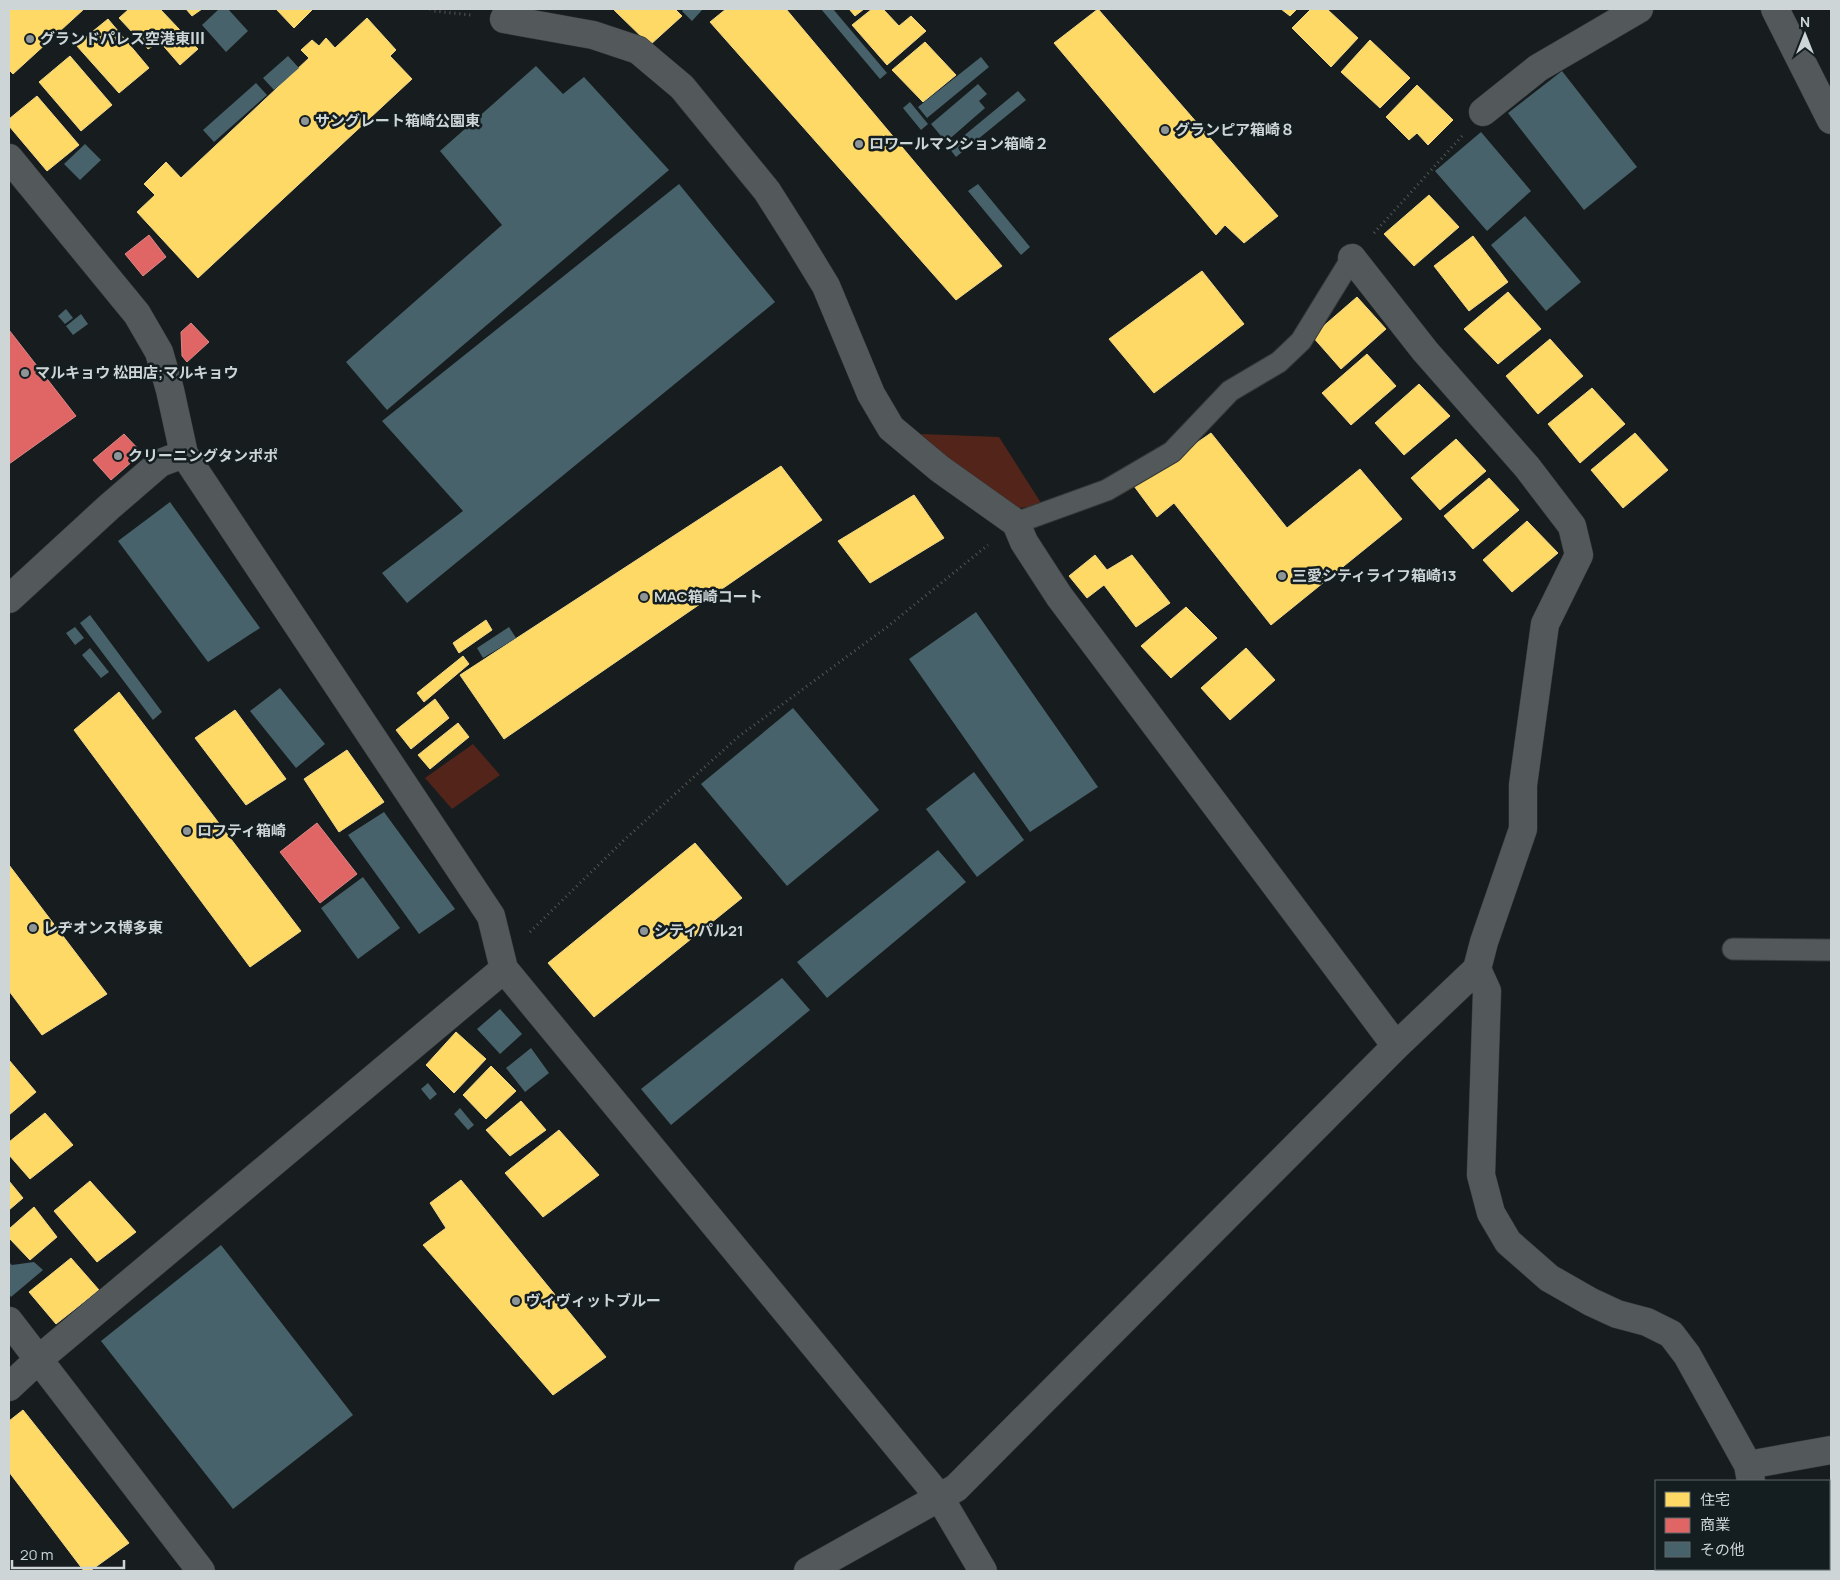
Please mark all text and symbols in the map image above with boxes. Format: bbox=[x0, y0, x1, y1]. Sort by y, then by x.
north arrow bbox=[1780, 10, 1830, 60]
text: N bbox=[1800, 12, 1810, 31]
place label: グランドパレス空港東Ⅲ bbox=[40, 28, 205, 49]
marker: グランドパレス空港東Ⅲ bbox=[24, 33, 36, 45]
place label: サングレート箱崎公園東 bbox=[315, 110, 480, 131]
marker: サングレート箱崎公園東 bbox=[299, 115, 311, 127]
place label: グランピア箱崎８ bbox=[1175, 119, 1295, 140]
marker: グランピア箱崎８ bbox=[1159, 124, 1171, 136]
place label: ロワールマンション箱崎２ bbox=[869, 133, 1049, 154]
marker: ロワールマンション箱崎２ bbox=[853, 138, 865, 150]
place label: マルキョウ 松田店;マルキョウ bbox=[35, 362, 238, 383]
marker: マルキョウ 松田店;マルキョウ bbox=[19, 367, 31, 379]
place label: クリーニングタンポポ bbox=[128, 445, 278, 466]
marker: クリーニングタンポポ bbox=[112, 450, 124, 462]
place label: 三愛シティライフ箱崎13 bbox=[1292, 565, 1456, 586]
marker: 三愛シティライフ箱崎13 bbox=[1276, 570, 1288, 582]
place label: MAC箱崎コート bbox=[654, 586, 763, 607]
marker: MAC箱崎コート bbox=[638, 591, 650, 603]
place label: ロフティ箱崎 bbox=[197, 820, 286, 841]
marker: ロフティ箱崎 bbox=[181, 825, 193, 837]
place label: レヂオンス博多東 bbox=[43, 917, 163, 938]
place label: シティパル21 bbox=[654, 920, 744, 941]
marker: レヂオンス博多東 bbox=[27, 922, 39, 934]
marker: シティパル21 bbox=[638, 925, 650, 937]
place label: ヴィヴィットブルー bbox=[526, 1290, 661, 1311]
marker: ヴィヴィットブルー bbox=[510, 1295, 522, 1307]
legend bbox=[1655, 1480, 1830, 1570]
text: 住宅 bbox=[1700, 1489, 1730, 1510]
text: 商業 bbox=[1700, 1514, 1730, 1535]
scale bar bbox=[12, 1538, 125, 1570]
text: その他 bbox=[1700, 1539, 1745, 1560]
text: 20 m bbox=[20, 1544, 53, 1565]

